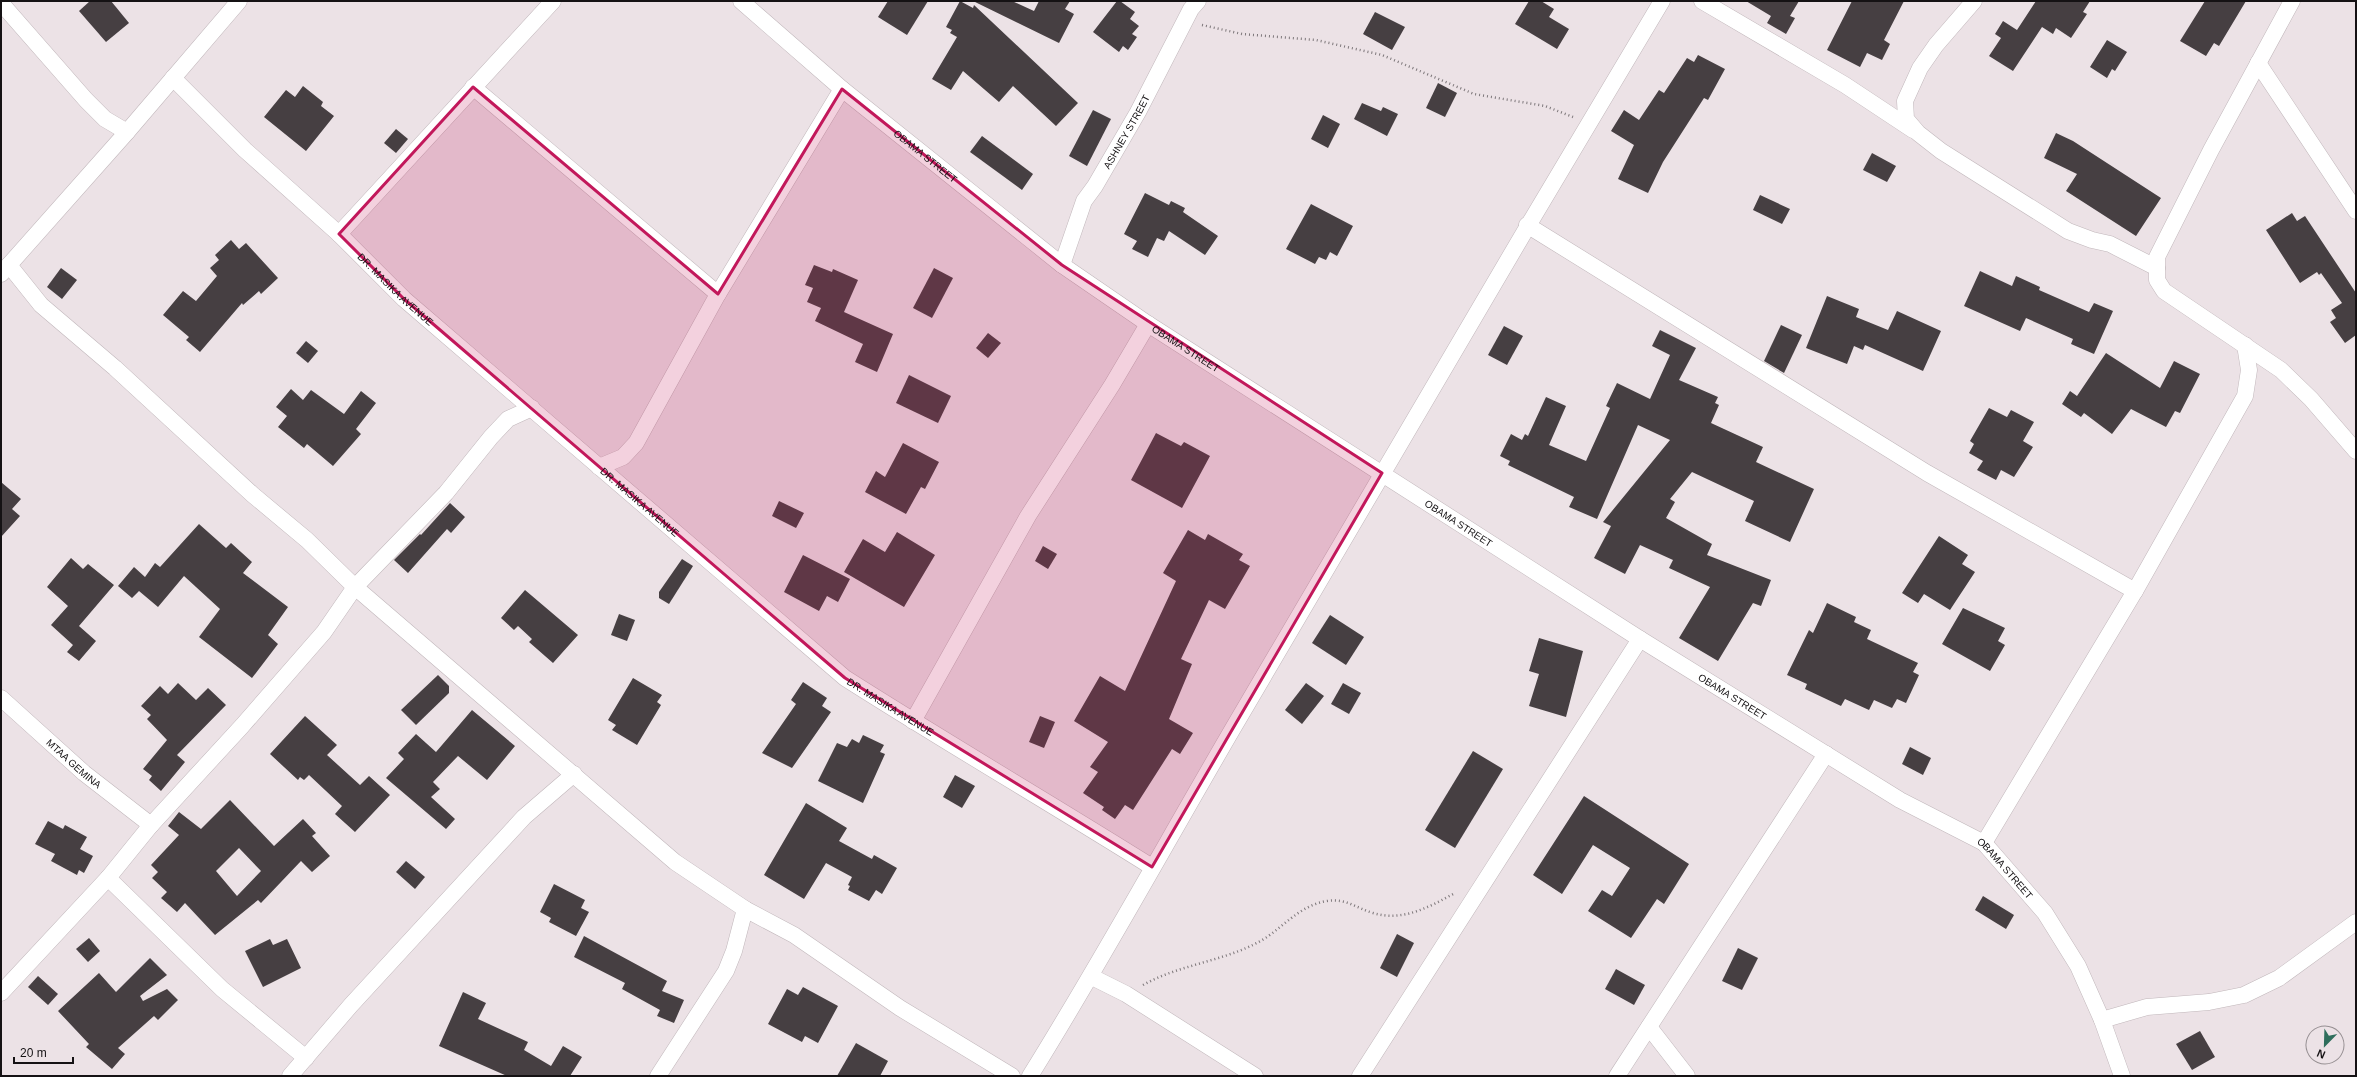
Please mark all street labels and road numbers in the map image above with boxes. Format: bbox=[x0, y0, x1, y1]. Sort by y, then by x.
street label: ASHNEY STREET bbox=[1101, 93, 1151, 171]
street label: OBAMA STREET bbox=[892, 127, 959, 184]
street label: DR. MASIKA AVENUE bbox=[356, 251, 436, 328]
street label: OBAMA STREET bbox=[1150, 323, 1222, 374]
street label: DR. MASIKA AVENUE bbox=[599, 465, 682, 539]
street label: OBAMA STREET bbox=[1423, 497, 1495, 549]
street label: OBAMA STREET bbox=[1697, 671, 1768, 721]
street label: DR. MASIKA AVENUE bbox=[845, 675, 936, 738]
street label: MTAA GEMINA bbox=[45, 737, 104, 790]
street label: OBAMA STREET bbox=[1976, 835, 2035, 901]

